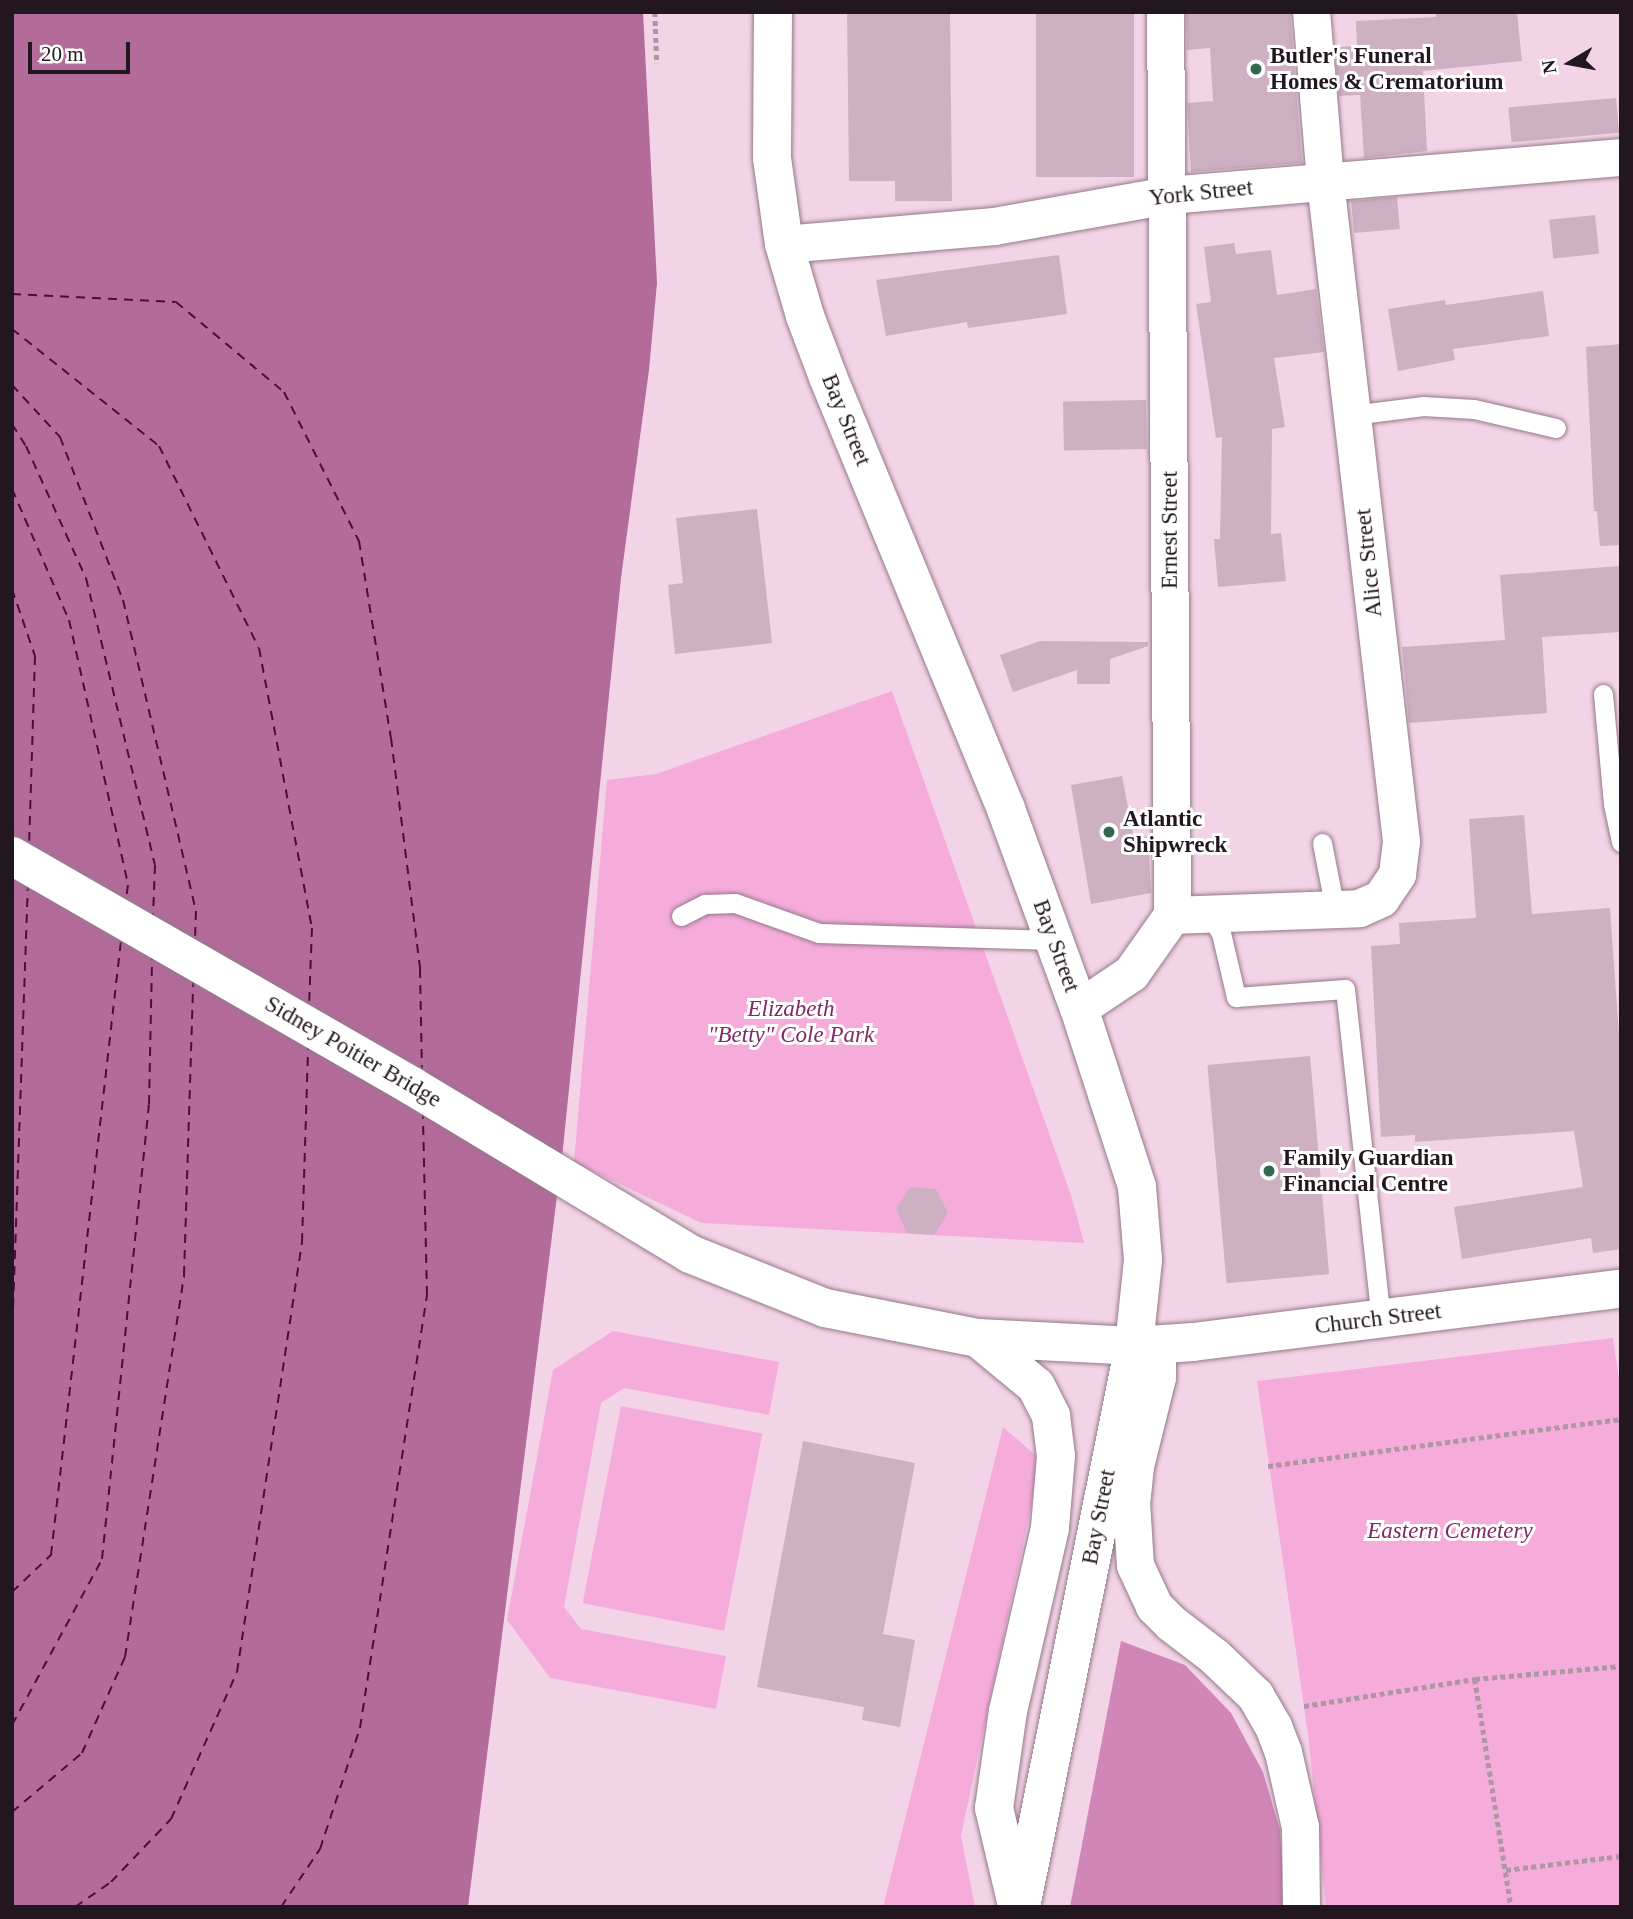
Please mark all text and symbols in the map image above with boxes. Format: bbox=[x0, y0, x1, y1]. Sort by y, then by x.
scale bar bbox=[32, 28, 133, 72]
north arrow bbox=[1535, 28, 1605, 98]
text: 20 m bbox=[41, 42, 84, 66]
place label: Butler's Funeral Homes & Crematorium bbox=[1270, 42, 1503, 96]
text: N bbox=[1537, 58, 1560, 75]
marker: Butler's Funeral Homes & Crematorium bbox=[1248, 61, 1264, 77]
street label: York Street bbox=[1148, 174, 1254, 212]
street label: Bay Street bbox=[815, 370, 877, 470]
street label: Ernest Street bbox=[1156, 471, 1184, 589]
street label: Alice Street bbox=[1350, 507, 1388, 619]
place label: Atlantic Shipwreck bbox=[1123, 805, 1227, 859]
marker: Atlantic Shipwreck bbox=[1101, 824, 1117, 840]
street label: Bay Street bbox=[1027, 896, 1085, 996]
street label: Sidney Poitier Bridge bbox=[260, 990, 446, 1114]
park label: Elizabeth "Betty" Cole Park bbox=[708, 995, 874, 1049]
place label: Family Guardian Financial Centre bbox=[1283, 1144, 1454, 1198]
marker: Family Guardian Financial Centre bbox=[1261, 1163, 1277, 1179]
street label: Church Street bbox=[1313, 1298, 1443, 1340]
street label: Bay Street bbox=[1076, 1467, 1122, 1567]
park label: Eastern Cemetery bbox=[1367, 1517, 1533, 1545]

